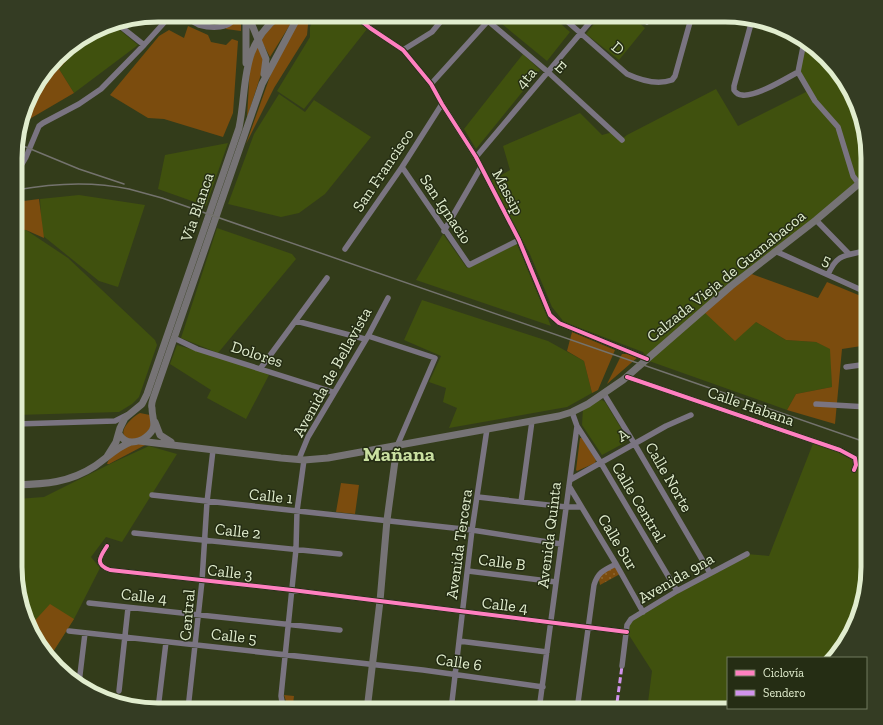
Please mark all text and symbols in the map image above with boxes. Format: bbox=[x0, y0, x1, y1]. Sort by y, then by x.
street label: D bbox=[608, 37, 628, 59]
street label: E bbox=[551, 57, 571, 77]
street label: 4ta bbox=[512, 63, 541, 93]
street label: San Francisco bbox=[348, 125, 418, 215]
street label: Massip bbox=[488, 166, 528, 218]
street label: Vía Blanca bbox=[176, 170, 218, 245]
street label: San Ignacio bbox=[416, 171, 476, 247]
street label: Calzada Vieja de Guanabacoa bbox=[643, 206, 809, 346]
street label: 5 bbox=[819, 250, 835, 270]
street label: Avenida de Bellavista bbox=[289, 304, 376, 440]
street label: Dolores bbox=[229, 337, 285, 371]
street label: Calle Habana bbox=[705, 382, 797, 430]
street label: A bbox=[614, 424, 633, 446]
street label: Calle Norte bbox=[641, 439, 697, 515]
district label: Mañana bbox=[363, 442, 435, 466]
street label: Calle Central bbox=[608, 459, 670, 545]
street label: Avenida Quinta bbox=[533, 481, 565, 589]
street label: Calle 1 bbox=[248, 484, 294, 508]
street label: Avenida Tercera bbox=[442, 487, 476, 600]
street label: Calle Sur bbox=[594, 511, 642, 574]
street label: Calle 2 bbox=[214, 519, 262, 543]
street label: Avenida 9na bbox=[635, 549, 717, 607]
street label: Calle B bbox=[477, 550, 527, 574]
street label: Calle 3 bbox=[206, 560, 254, 584]
street label: Calle 4 bbox=[120, 584, 168, 608]
street label: Central bbox=[175, 588, 199, 642]
street label: Calle 4 bbox=[481, 593, 530, 617]
street label: Calle 5 bbox=[210, 624, 258, 648]
street label: Calle 6 bbox=[435, 649, 483, 675]
legend bbox=[727, 657, 867, 709]
text: Ciclovía bbox=[763, 666, 804, 680]
text: Sendero bbox=[763, 686, 805, 700]

